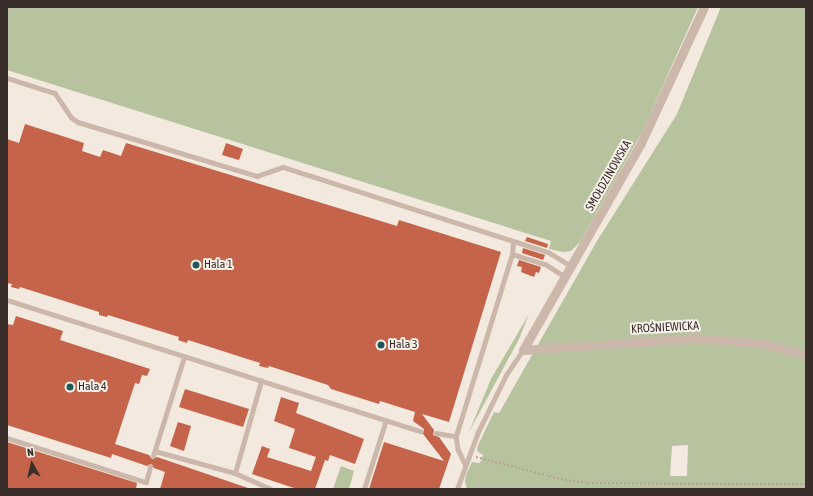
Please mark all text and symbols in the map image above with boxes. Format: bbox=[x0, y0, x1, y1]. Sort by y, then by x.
street label: SMOŁDZINOWSKA bbox=[583, 138, 635, 214]
place label: Hala 1 bbox=[204, 258, 233, 272]
marker: Hala 1 bbox=[191, 260, 201, 270]
street label: KROŚNIEWICKA bbox=[631, 319, 699, 337]
place label: Hala 3 bbox=[389, 338, 418, 352]
marker: Hala 3 bbox=[376, 340, 386, 350]
place label: Hala 4 bbox=[78, 380, 107, 394]
marker: Hala 4 bbox=[65, 382, 75, 392]
north arrow bbox=[12, 444, 52, 484]
text: N bbox=[26, 446, 34, 459]

